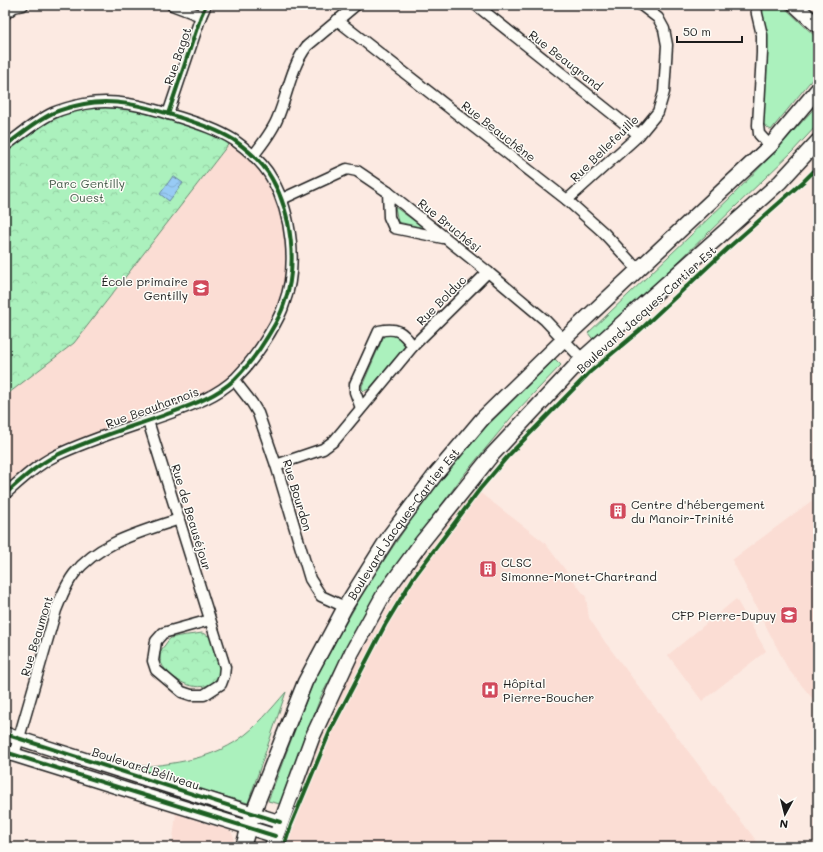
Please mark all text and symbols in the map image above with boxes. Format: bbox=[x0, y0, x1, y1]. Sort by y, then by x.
scale bar bbox=[677, 18, 742, 44]
text: 50 m bbox=[683, 23, 711, 39]
street label: Rue Bagot bbox=[160, 25, 194, 87]
street label: Rue Beaugrand bbox=[526, 26, 606, 94]
street label: Rue Beauchêne bbox=[459, 97, 539, 165]
street label: Rue Bellefeuille bbox=[566, 111, 642, 185]
park label: Parc Gentilly Ouest bbox=[49, 175, 125, 205]
street label: Rue Bruchési bbox=[415, 195, 485, 255]
street label: Boulevard Jacques-Cartier Est bbox=[573, 242, 719, 376]
street label: Rue Bolduc bbox=[413, 272, 469, 328]
place label: École primaire Gentilly bbox=[101, 273, 188, 303]
school or university icon: École primaire Gentilly bbox=[191, 278, 211, 298]
street label: Rue Beauharnois bbox=[103, 383, 201, 431]
street label: Boulevard Jacques-Cartier Est bbox=[344, 444, 463, 603]
street label: Rue Bourdon bbox=[280, 457, 316, 533]
street label: Rue de Beauséjour bbox=[168, 462, 216, 572]
place label: Centre d'hébergement du Manoir-Trinité bbox=[631, 496, 765, 526]
building icon: Centre d'hébergement du Manoir-Trinité bbox=[608, 501, 628, 521]
place label: CLSC Simonne-Monet-Chartrand bbox=[501, 554, 657, 584]
building icon: CLSC Simonne-Monet-Chartrand bbox=[478, 559, 498, 579]
street label: Rue Beaumont bbox=[16, 594, 56, 678]
school or university icon: CFP Pierre-Dupuy bbox=[779, 605, 799, 625]
place label: CFP Pierre-Dupuy bbox=[672, 607, 776, 623]
place label: Hôpital Pierre-Boucher bbox=[503, 675, 594, 705]
hospital icon: Hôpital Pierre-Boucher bbox=[480, 680, 500, 700]
street label: Boulevard Béliveau bbox=[90, 743, 202, 793]
north arrow bbox=[765, 794, 805, 834]
text: N bbox=[779, 816, 789, 832]

